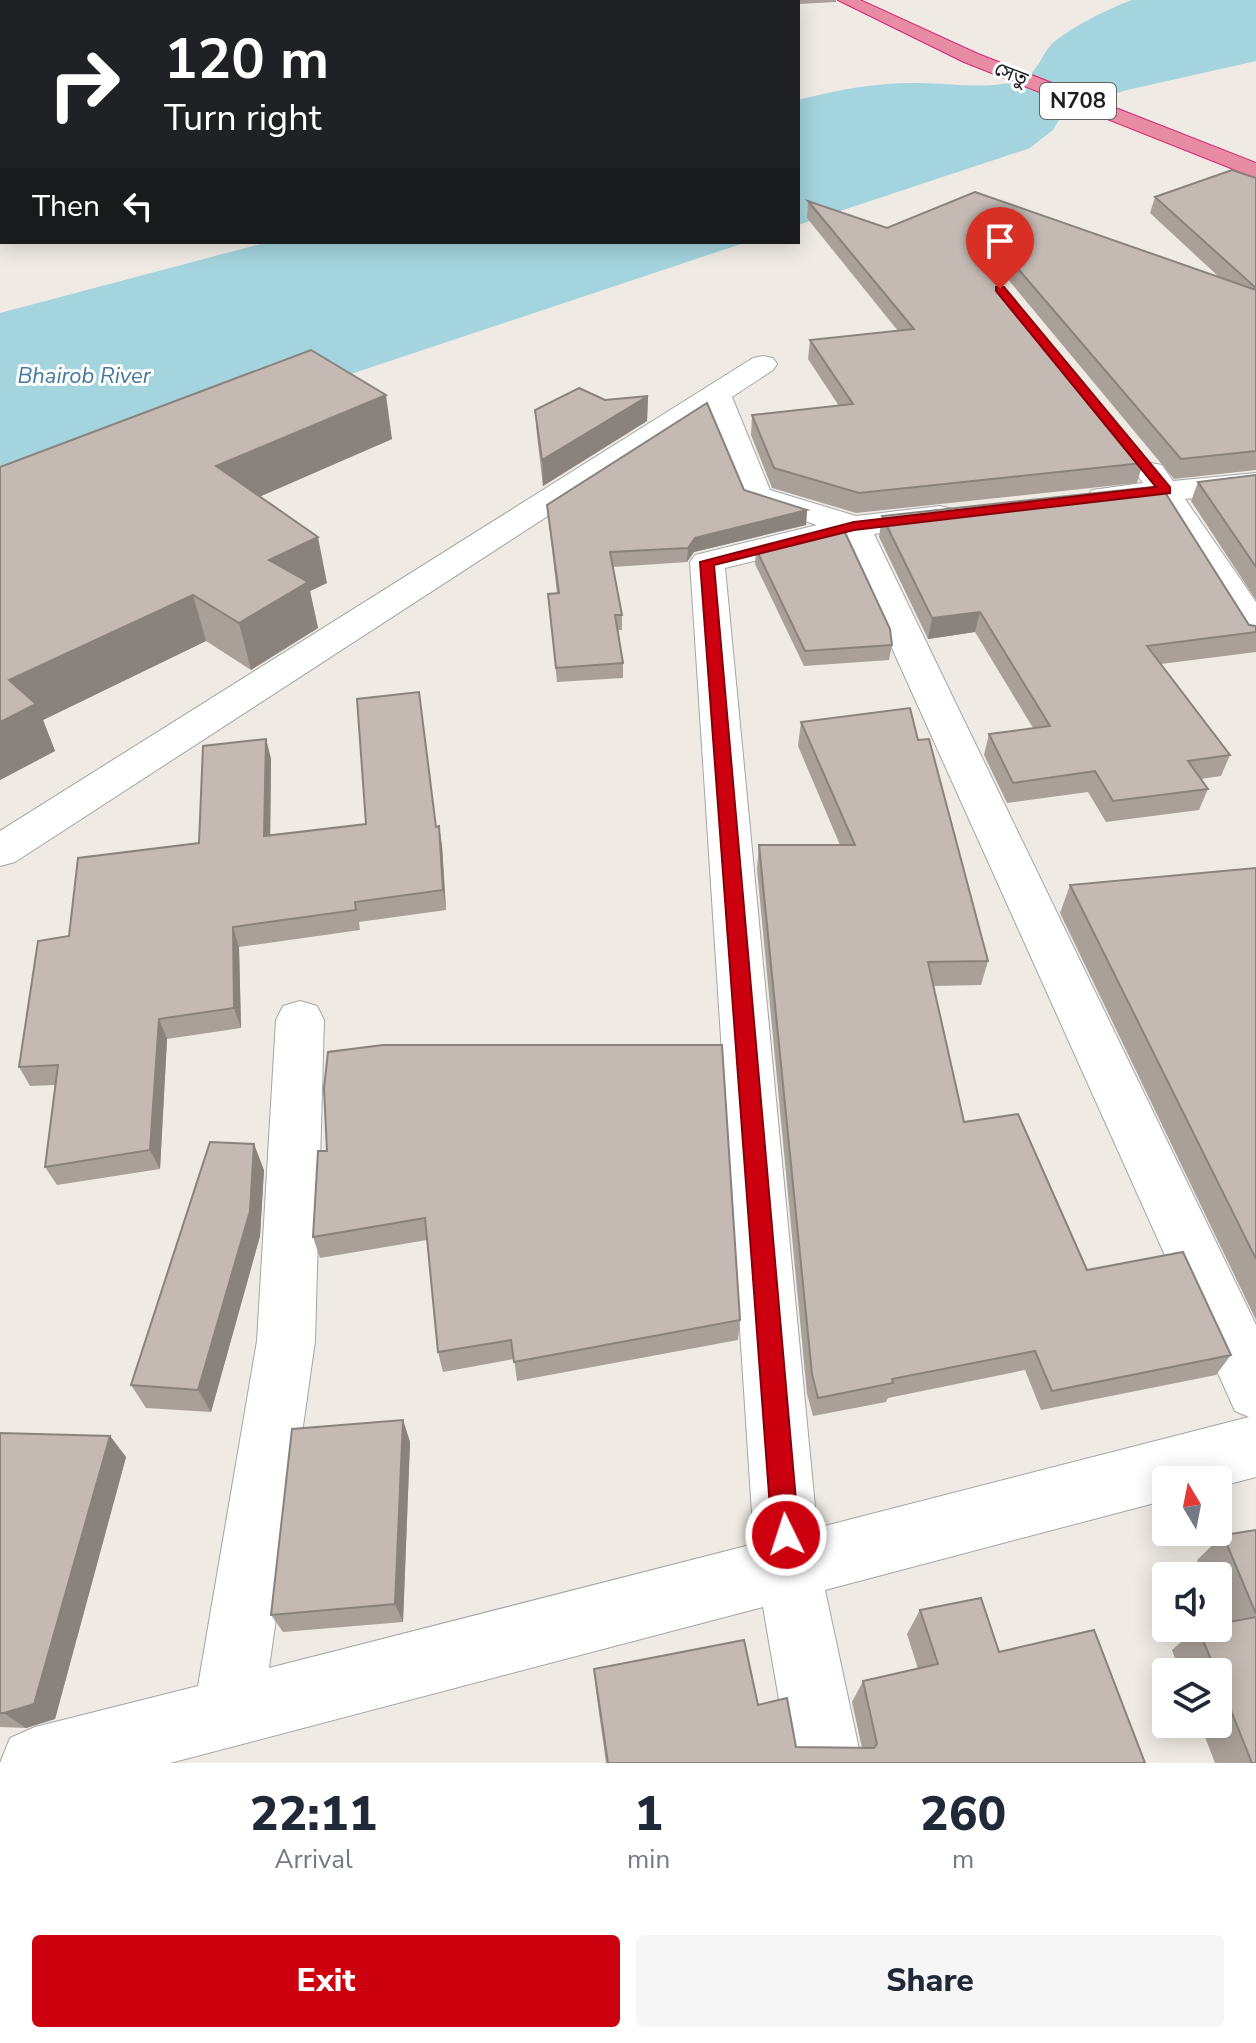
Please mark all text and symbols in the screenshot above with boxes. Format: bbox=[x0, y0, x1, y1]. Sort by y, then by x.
text: 120 m bbox=[164, 21, 329, 98]
icon: right bbox=[32, 32, 136, 136]
street label: সেতু bbox=[990, 55, 1033, 93]
road number: N708 bbox=[1040, 83, 1116, 119]
text: Turn right bbox=[164, 94, 321, 143]
icon: left bbox=[116, 184, 160, 228]
text: Then bbox=[32, 186, 100, 227]
pin bbox=[966, 207, 1034, 289]
icon: arrive bbox=[978, 219, 1022, 263]
water label: Bhairob River bbox=[17, 361, 152, 391]
north arrow bbox=[1152, 1466, 1232, 1546]
map controls bbox=[1152, 1466, 1232, 1738]
position arrow bbox=[744, 1493, 828, 1577]
button: sound bbox=[1152, 1562, 1232, 1642]
button: layers bbox=[1152, 1658, 1232, 1738]
text: 22:11 bbox=[250, 1781, 377, 1847]
text: 1 bbox=[634, 1781, 663, 1847]
text: 260 bbox=[920, 1781, 1006, 1847]
text: Arrival bbox=[274, 1842, 353, 1877]
text: min bbox=[627, 1842, 670, 1877]
text: m bbox=[952, 1842, 974, 1877]
button: Exit bbox=[32, 1935, 620, 2027]
button: Share bbox=[636, 1935, 1224, 2027]

